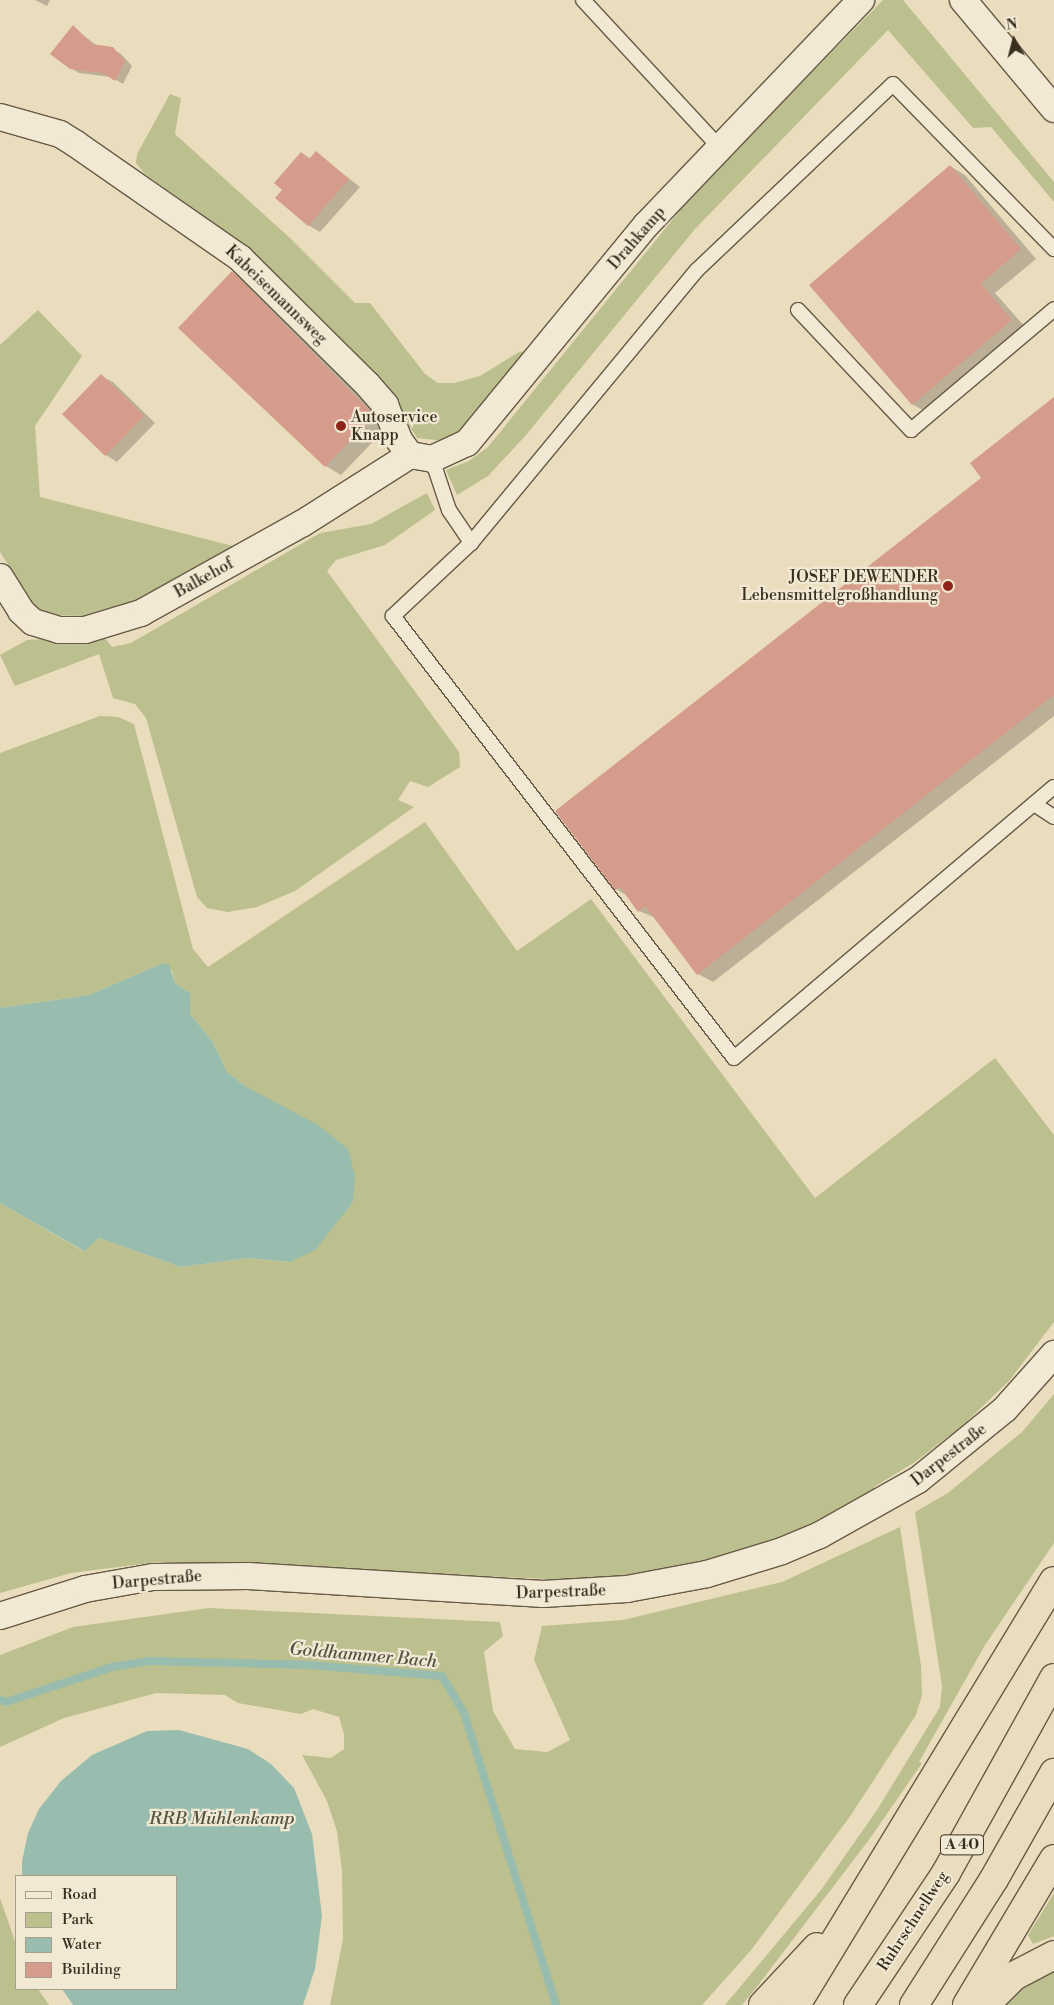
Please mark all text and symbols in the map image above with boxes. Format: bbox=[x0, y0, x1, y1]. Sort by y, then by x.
north arrow bbox=[989, 15, 1039, 65]
text: N bbox=[1005, 15, 1019, 35]
street label: Drahkamp bbox=[604, 203, 670, 273]
street label: Kabeisemannsweg bbox=[221, 242, 331, 348]
place label: Autoservice Knapp bbox=[351, 407, 437, 445]
marker: Autoservice Knapp bbox=[335, 420, 347, 432]
street label: Balkehof bbox=[171, 554, 237, 602]
place label: JOSEF DEWENDER Lebensmittelgroßhandlung bbox=[741, 567, 938, 605]
marker: JOSEF DEWENDER Lebensmittelgroßhandlung bbox=[942, 580, 954, 592]
street label: Darpestraße bbox=[908, 1420, 990, 1490]
street label: Darpestraße bbox=[111, 1567, 203, 1593]
street label: Darpestraße bbox=[516, 1581, 606, 1603]
water label: Goldhammer Bach bbox=[288, 1639, 438, 1673]
water label: RRB Mühlenkamp bbox=[149, 1808, 295, 1830]
road number: A 40 bbox=[940, 1832, 984, 1858]
street label: Ruhrschnellweg bbox=[873, 1867, 953, 1975]
legend bbox=[15, 1875, 178, 1990]
text: Road bbox=[62, 1885, 97, 1904]
text: Park bbox=[62, 1910, 93, 1929]
text: Water bbox=[62, 1935, 101, 1954]
text: Building bbox=[62, 1960, 121, 1979]

